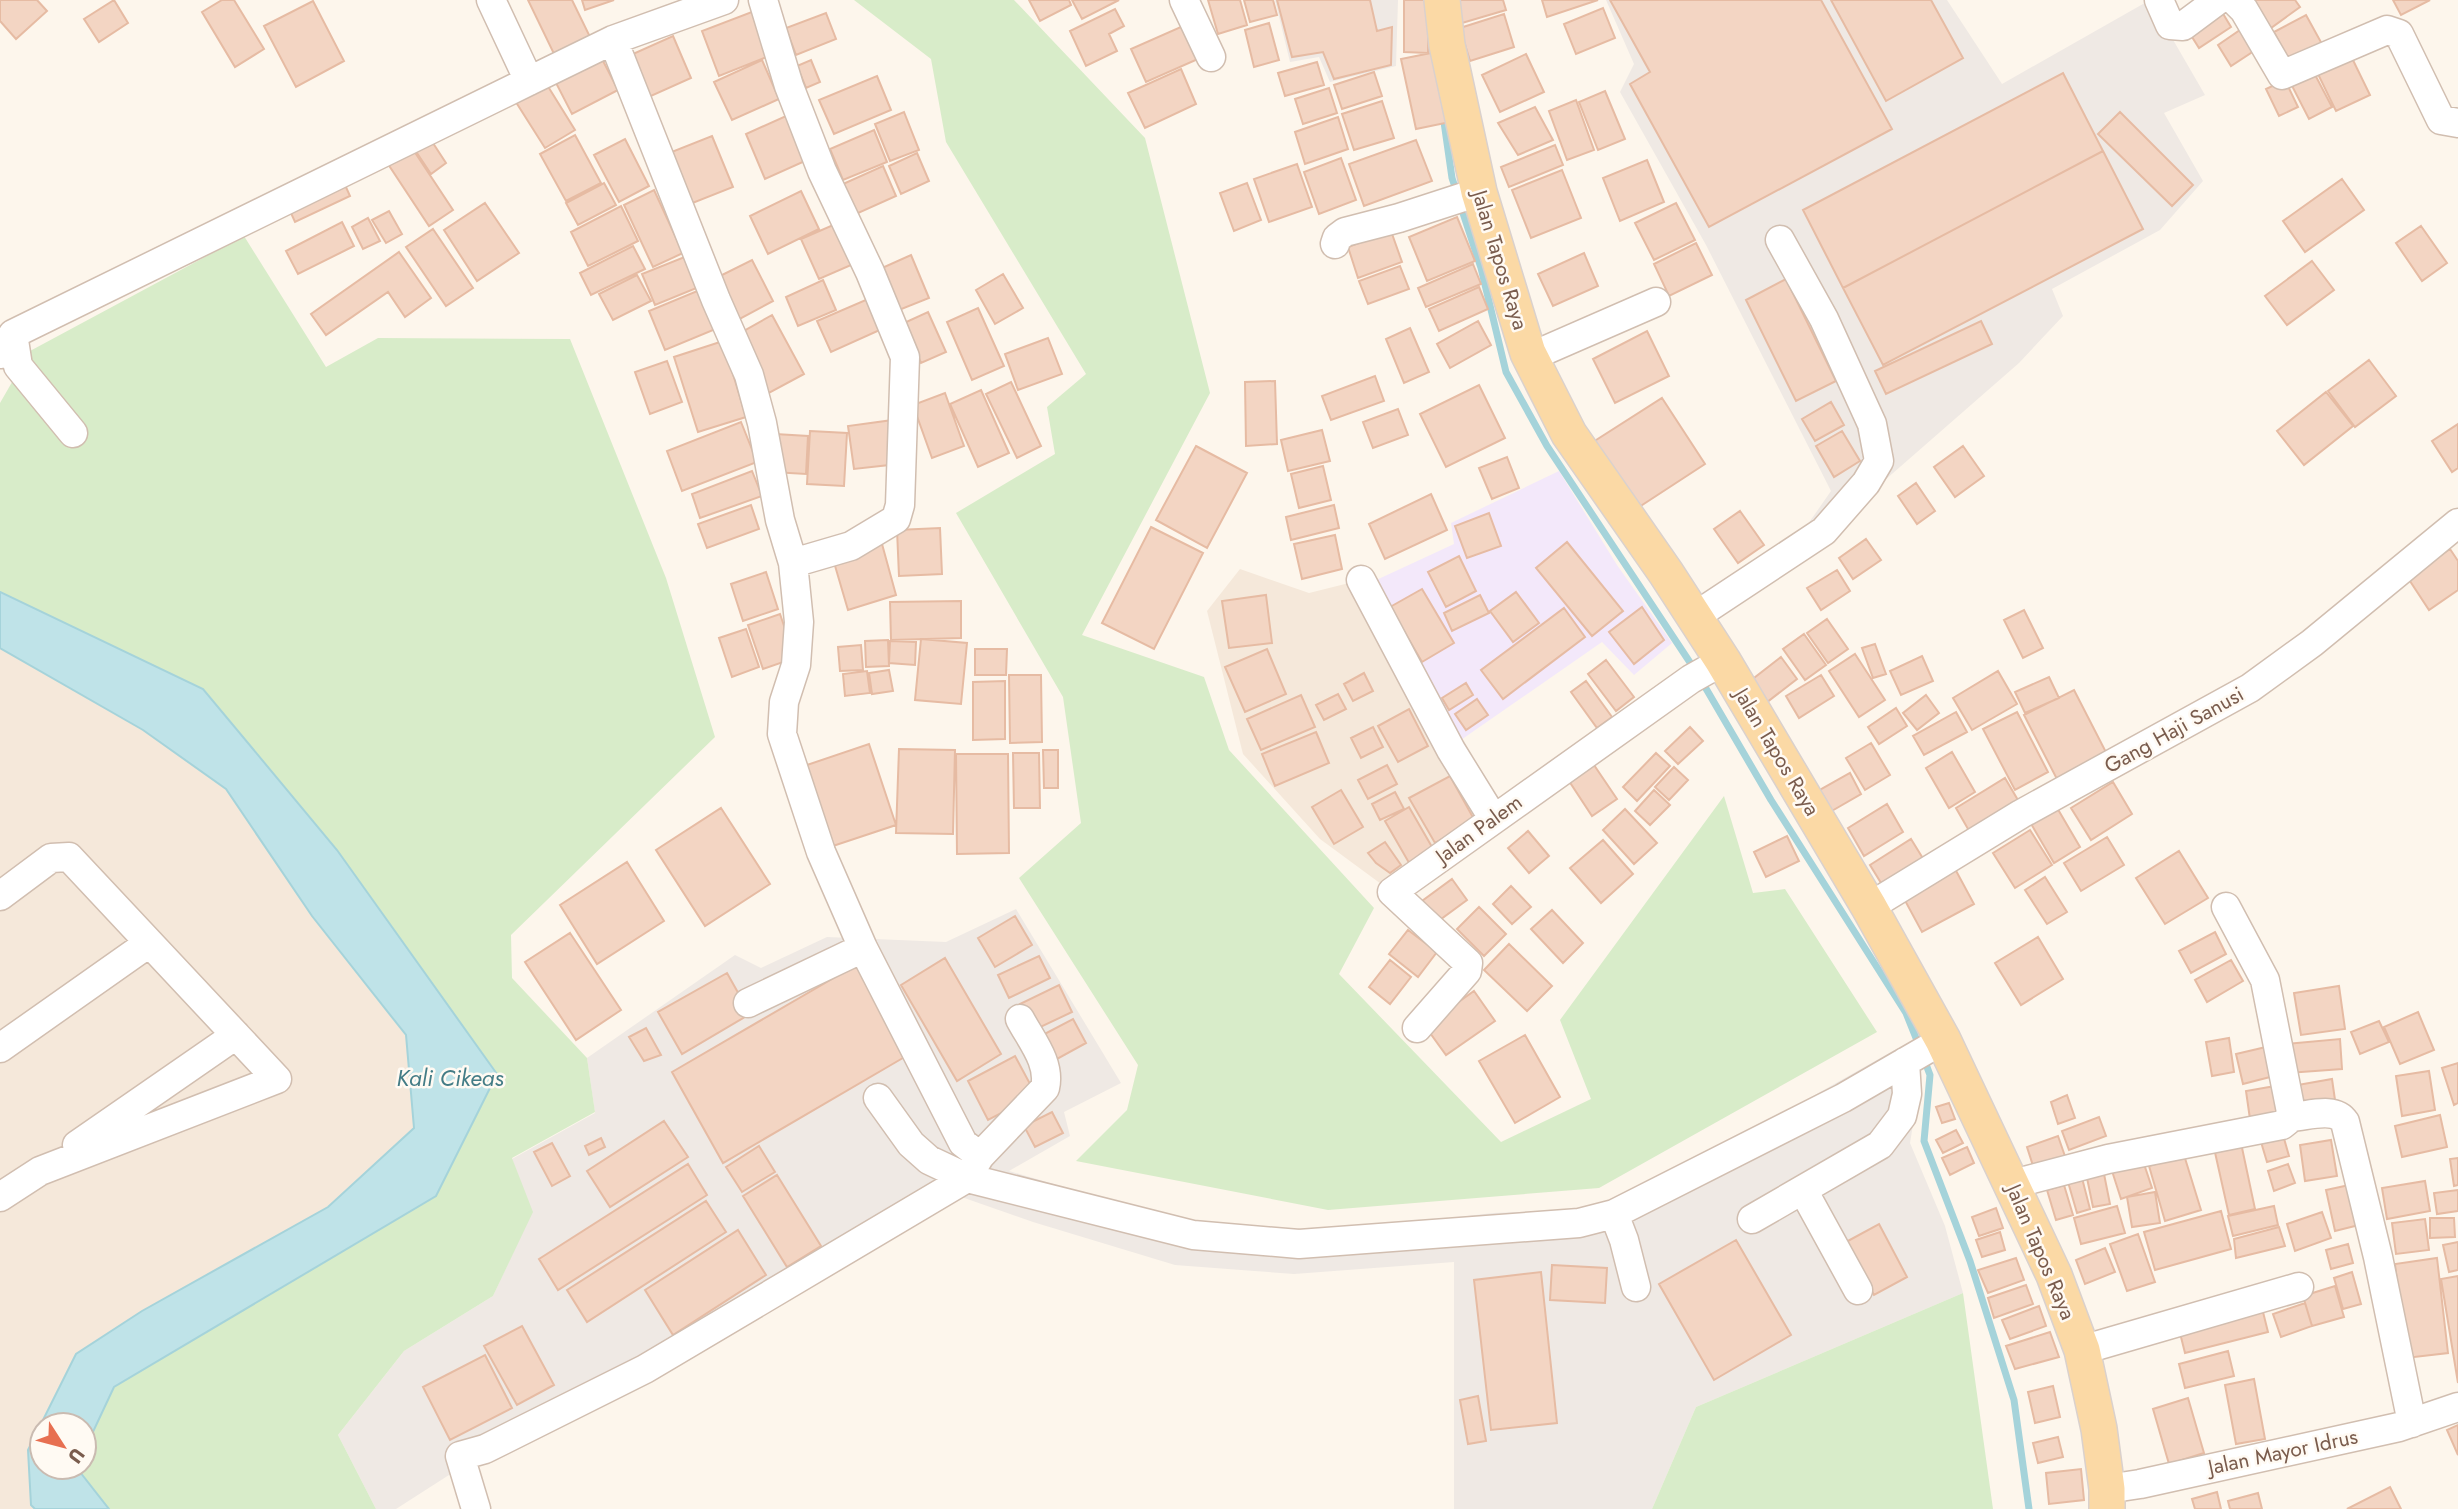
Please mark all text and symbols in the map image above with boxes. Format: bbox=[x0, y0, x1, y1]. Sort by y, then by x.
street label: Jalan Tapos Raya bbox=[1464, 184, 1535, 333]
street label: Gang Haji Sanusi bbox=[2099, 679, 2249, 781]
street label: Jalan Tapos Raya bbox=[1725, 680, 1827, 822]
street label: Jalan Palem bbox=[1427, 787, 1528, 872]
water label: Kali Cikeas bbox=[397, 1061, 504, 1095]
street label: Jalan Tapos Raya bbox=[1998, 1177, 2083, 1324]
north arrow bbox=[28, 1411, 98, 1481]
street label: Jalan Mayor Idrus bbox=[2203, 1422, 2361, 1483]
text: U bbox=[62, 1442, 91, 1469]

